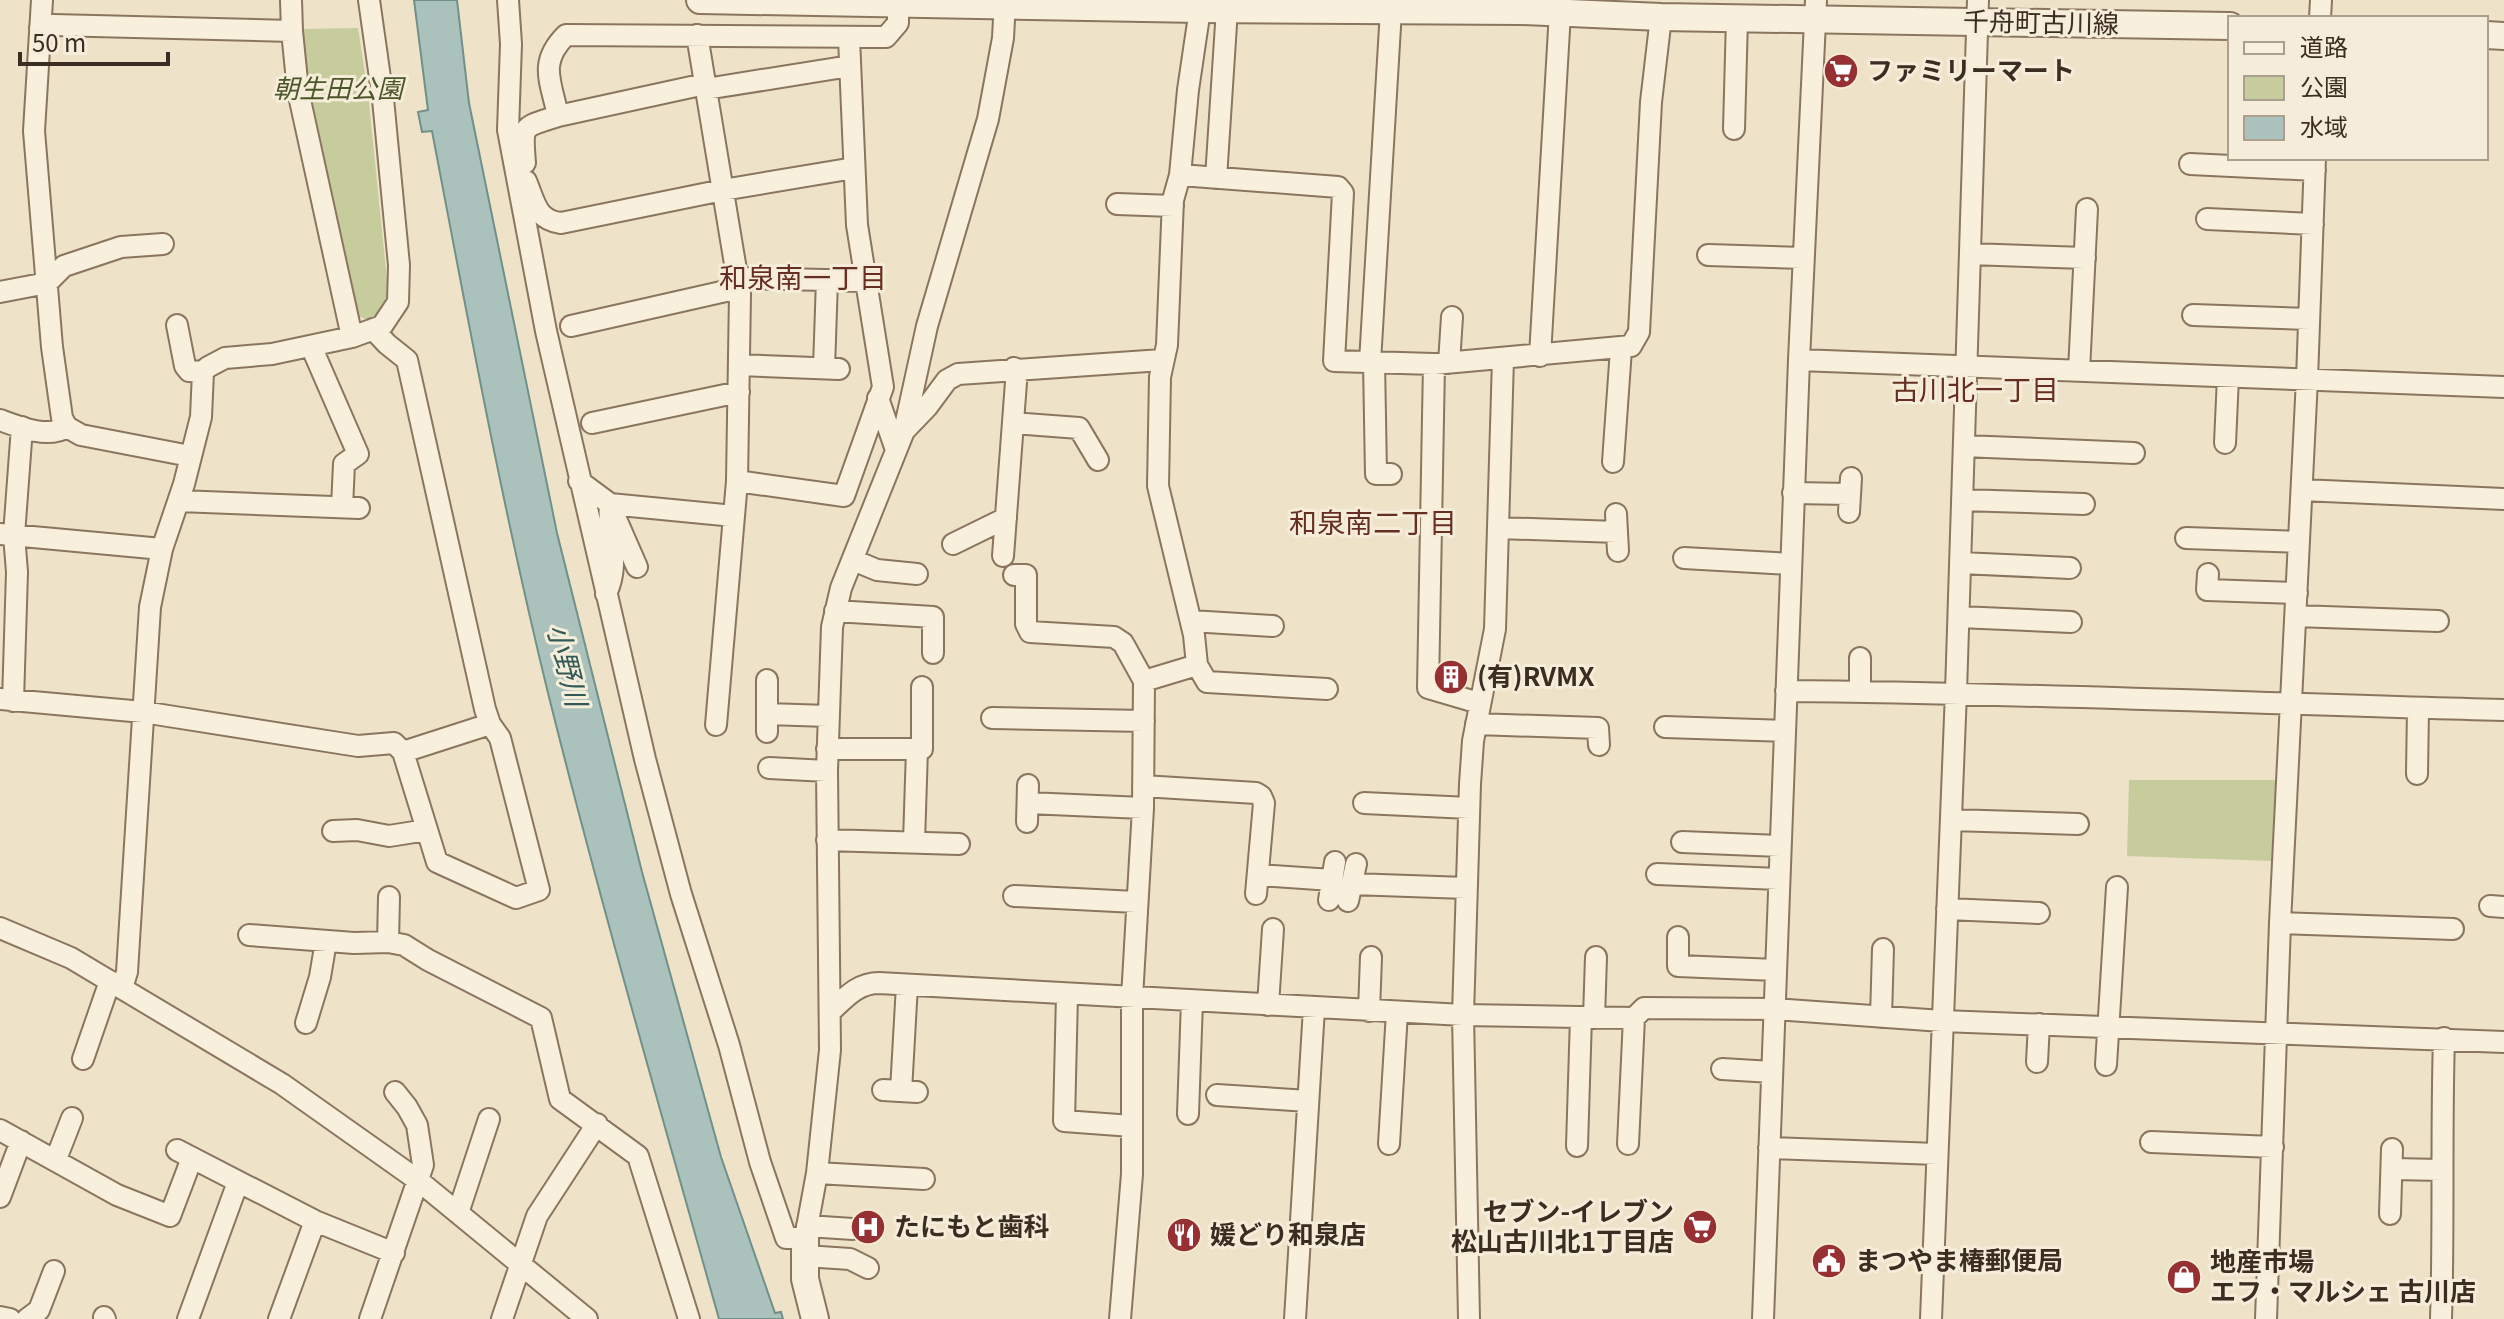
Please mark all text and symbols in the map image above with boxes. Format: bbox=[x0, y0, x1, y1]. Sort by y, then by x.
street label: 千舟町古川線 bbox=[1963, 1, 2119, 40]
scale bar bbox=[20, 16, 168, 66]
legend bbox=[2228, 16, 2488, 160]
text: 50 m bbox=[32, 24, 86, 59]
text: 道路 bbox=[2300, 28, 2348, 63]
place label: ファミリーマート bbox=[1867, 50, 2075, 87]
supermarket icon: ファミリーマート bbox=[1822, 52, 1860, 90]
park label: 朝生田公園 bbox=[273, 68, 407, 105]
text: 公園 bbox=[2300, 68, 2348, 103]
text: 水域 bbox=[2300, 108, 2348, 143]
district label: 和泉南一丁目 bbox=[719, 256, 887, 296]
district label: 古川北一丁目 bbox=[1891, 368, 2059, 408]
district label: 和泉南二丁目 bbox=[1289, 501, 1457, 541]
water label: 小野川 bbox=[539, 619, 599, 713]
place label: (有)RVMX bbox=[1477, 656, 1595, 693]
building icon: (有)RVMX bbox=[1432, 658, 1470, 696]
place label: セブン-イレブン 松山古川北1丁目店 bbox=[1451, 1191, 1674, 1258]
place label: たにもと歯科 bbox=[894, 1206, 1049, 1243]
hospital icon: たにもと歯科 bbox=[849, 1208, 887, 1246]
supermarket icon: セブン-イレブン 松山古川北1丁目店 bbox=[1681, 1208, 1719, 1246]
place label: 媛どり和泉店 bbox=[1210, 1214, 1366, 1251]
restaurant icon: 媛どり和泉店 bbox=[1165, 1216, 1203, 1254]
place label: まつやま椿郵便局 bbox=[1855, 1240, 2063, 1277]
place label: 地産市場 エフ・マルシェ 古川店 bbox=[2210, 1241, 2476, 1308]
public building icon: まつやま椿郵便局 bbox=[1810, 1242, 1848, 1280]
shop icon: 地産市場 エフ・マルシェ 古川店 bbox=[2165, 1258, 2203, 1296]

